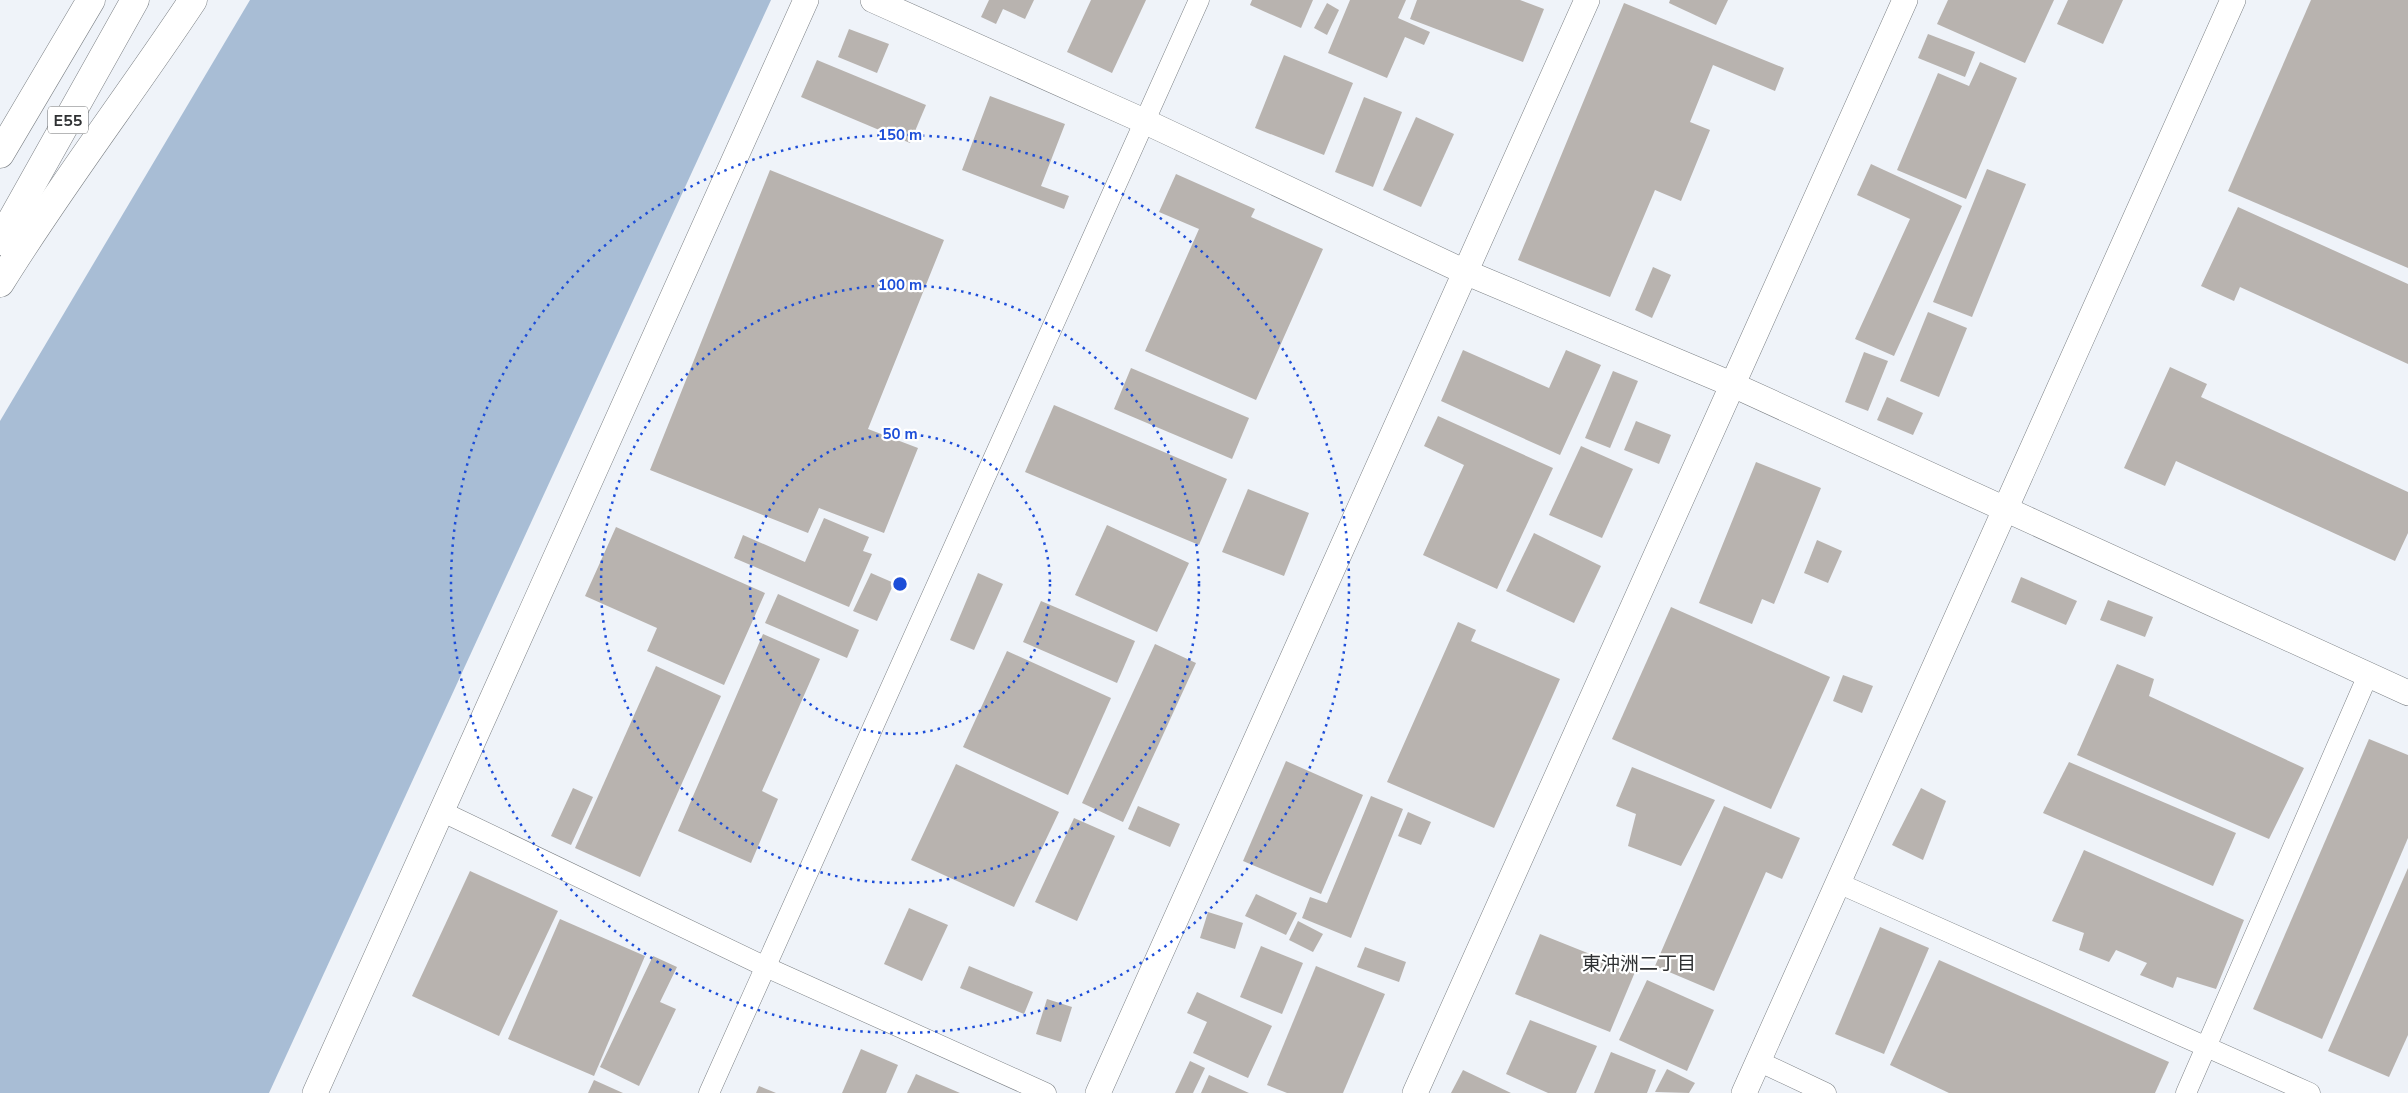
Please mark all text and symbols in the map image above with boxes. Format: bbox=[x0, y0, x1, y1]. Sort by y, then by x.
road number: E55 bbox=[48, 106, 88, 134]
text: 150 m bbox=[878, 125, 922, 145]
text: 100 m bbox=[878, 275, 922, 295]
text: 50 m bbox=[882, 424, 918, 444]
centre of rings bbox=[891, 575, 909, 593]
district label: 東沖洲二丁目 bbox=[1582, 951, 1696, 977]

